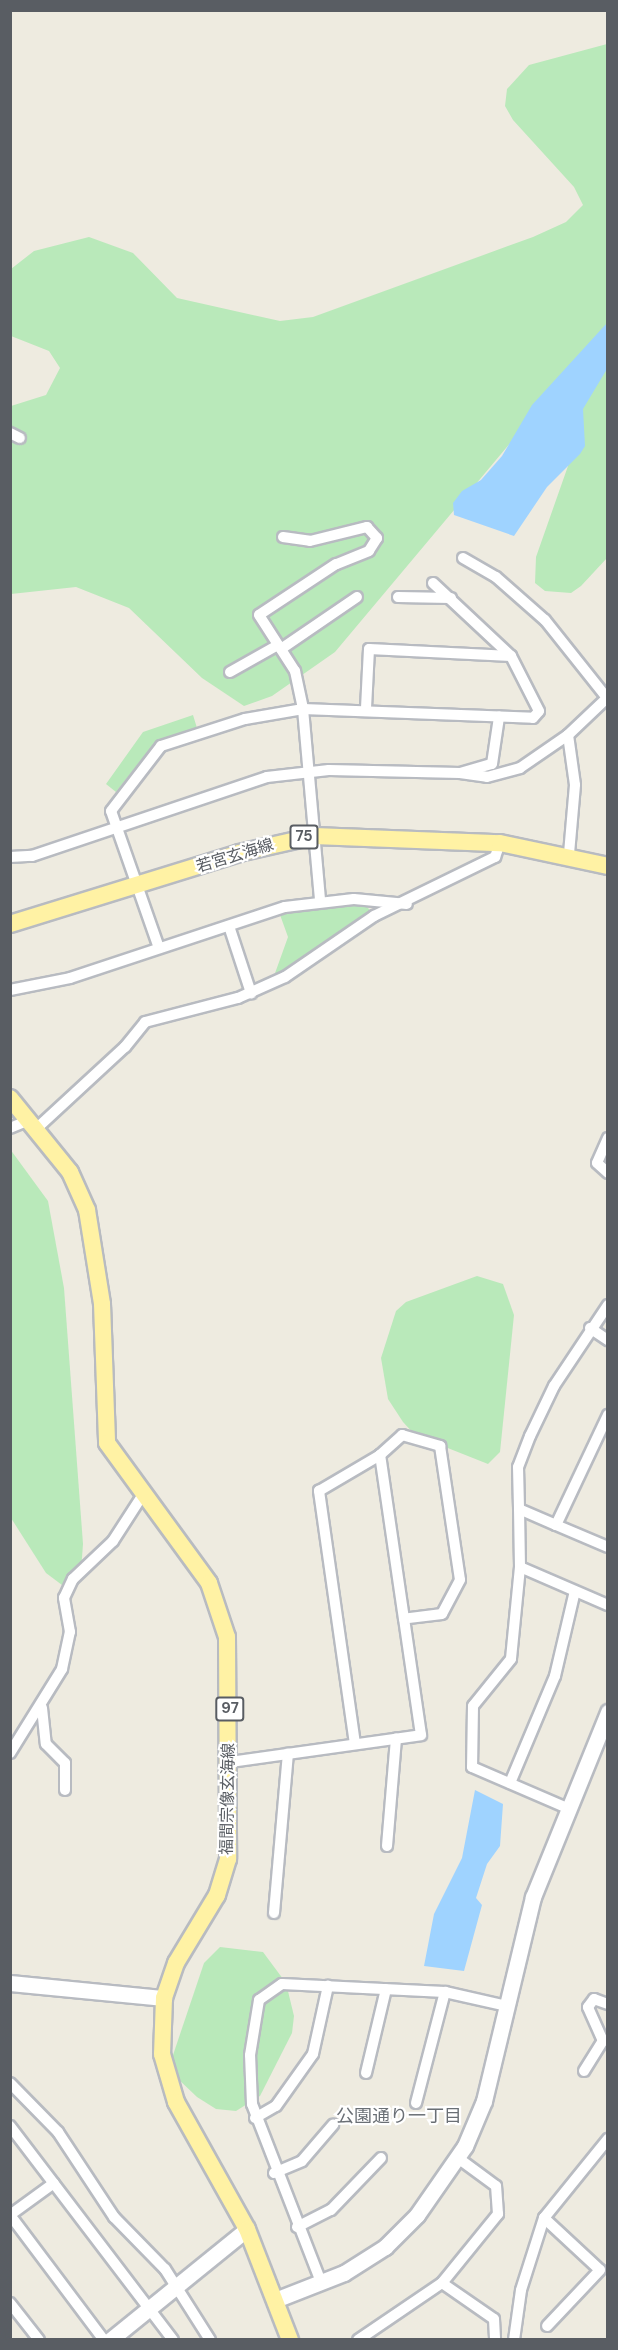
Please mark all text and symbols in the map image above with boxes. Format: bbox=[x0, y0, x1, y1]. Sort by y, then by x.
road number: 75 bbox=[289, 825, 319, 849]
street label: 若宮玄海線 bbox=[194, 835, 276, 877]
road number: 97 bbox=[215, 1697, 245, 1721]
street label: 福間宗像玄海線 bbox=[217, 1743, 239, 1855]
district label: 公園通り一丁目 bbox=[336, 2105, 462, 2127]

